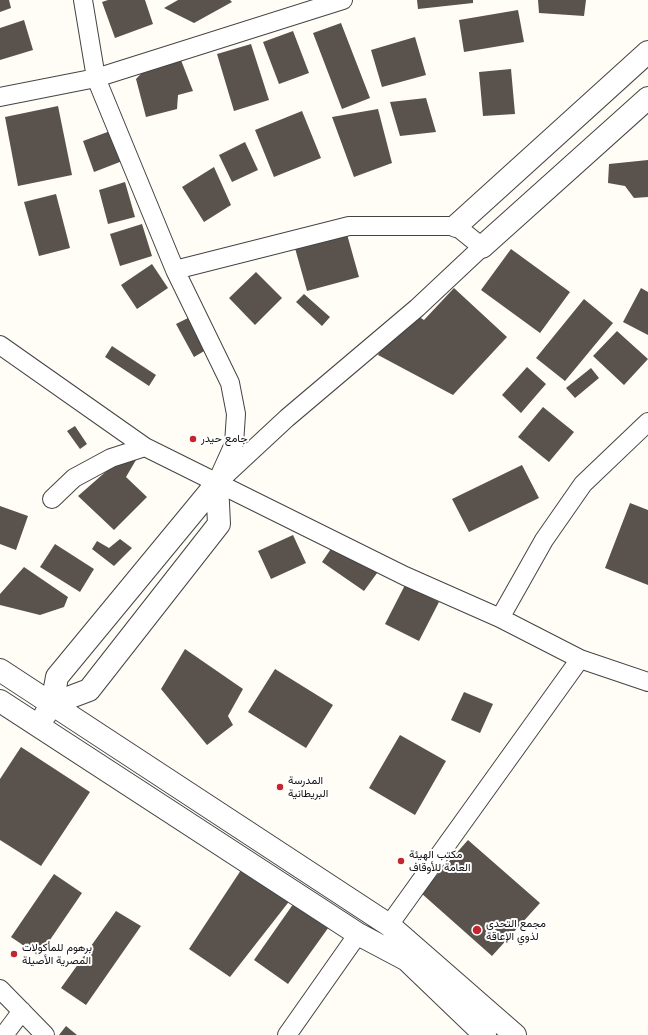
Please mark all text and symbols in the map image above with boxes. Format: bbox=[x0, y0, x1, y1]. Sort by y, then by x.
place label: جامع حيدر bbox=[201, 432, 248, 446]
marker: جامع حيدر bbox=[188, 434, 198, 444]
place label: المدرسة البريطانية bbox=[288, 774, 328, 800]
marker: المدرسة البريطانية bbox=[275, 782, 285, 792]
place label: مكتب الهيئة العامة للأوقاف bbox=[409, 848, 470, 874]
marker: مكتب الهيئة العامة للأوقاف bbox=[396, 856, 406, 866]
place label: مجمع التحدي لذوي الإعاقة bbox=[486, 917, 546, 943]
marker: مجمع التحدي لذوي الإعاقة bbox=[471, 924, 483, 936]
place label: برهوم للمأكولات المصرية الأصيلة bbox=[22, 941, 92, 967]
marker: برهوم للمأكولات المصرية الأصيلة bbox=[9, 949, 19, 959]

